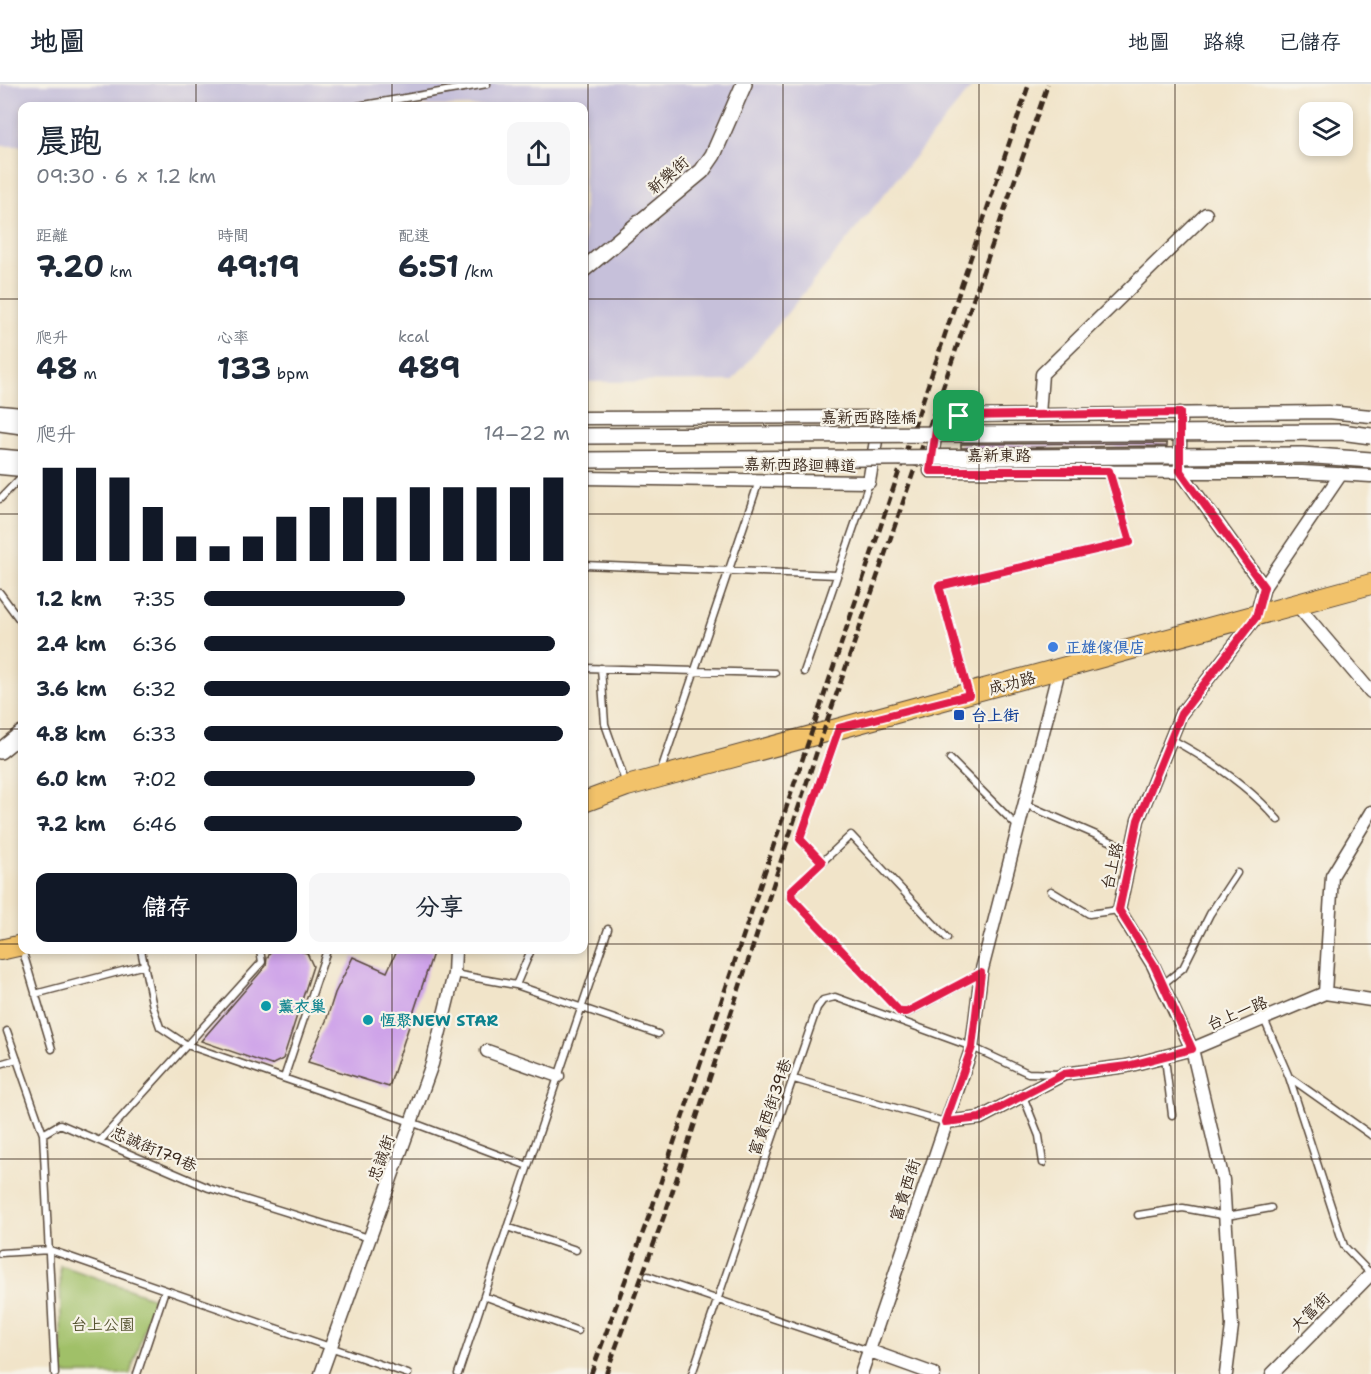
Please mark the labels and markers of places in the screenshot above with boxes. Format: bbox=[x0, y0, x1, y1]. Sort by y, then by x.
pin bbox=[933, 390, 984, 441]
place label: 正雄傢俱店 bbox=[1065, 637, 1145, 658]
marker: 正雄傢俱店 bbox=[1046, 640, 1060, 654]
place label: 台上街 bbox=[971, 705, 1019, 726]
marker: 台上街 bbox=[952, 708, 966, 722]
place label: 薰衣巢 bbox=[278, 996, 326, 1017]
marker: 薰衣巢 bbox=[259, 999, 273, 1013]
place label: 恆聚NEW STAR bbox=[380, 1010, 499, 1031]
marker: 恆聚NEW STAR bbox=[361, 1013, 375, 1027]

